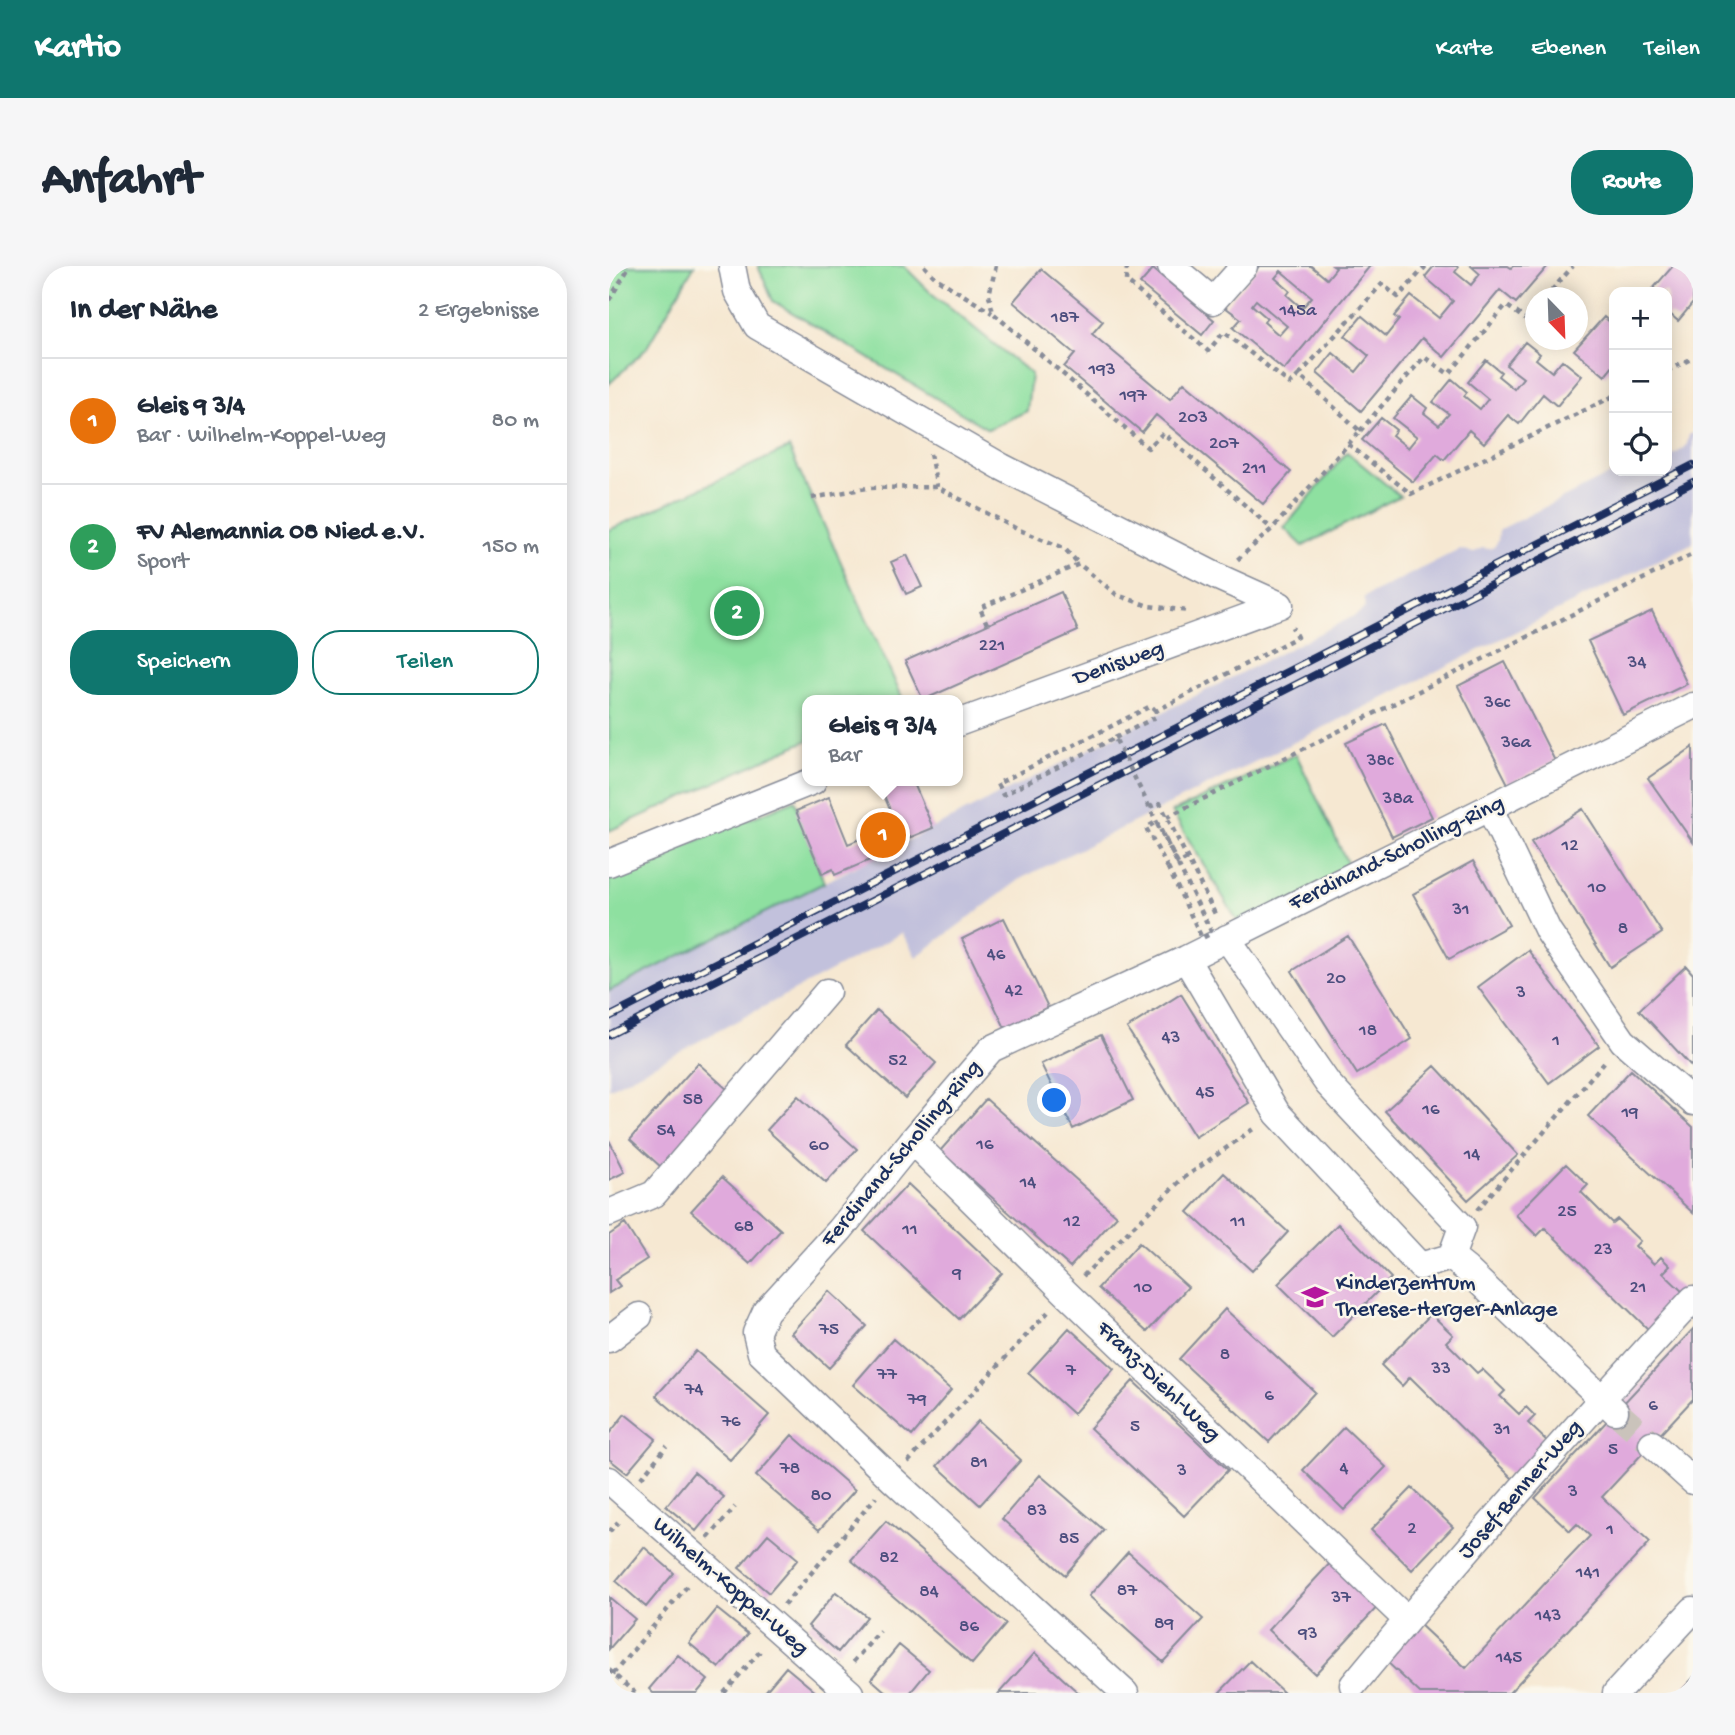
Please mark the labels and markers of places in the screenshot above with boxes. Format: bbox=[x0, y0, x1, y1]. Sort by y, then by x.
pin: 2 bbox=[714, 587, 760, 639]
pin: 1 bbox=[860, 809, 906, 861]
place label: Kinderzentrum Therese-Herger-Anlage bbox=[1334, 1271, 1559, 1324]
school or university icon: Kinderzentrum Therese-Herger-Anlage bbox=[1300, 1282, 1330, 1312]

